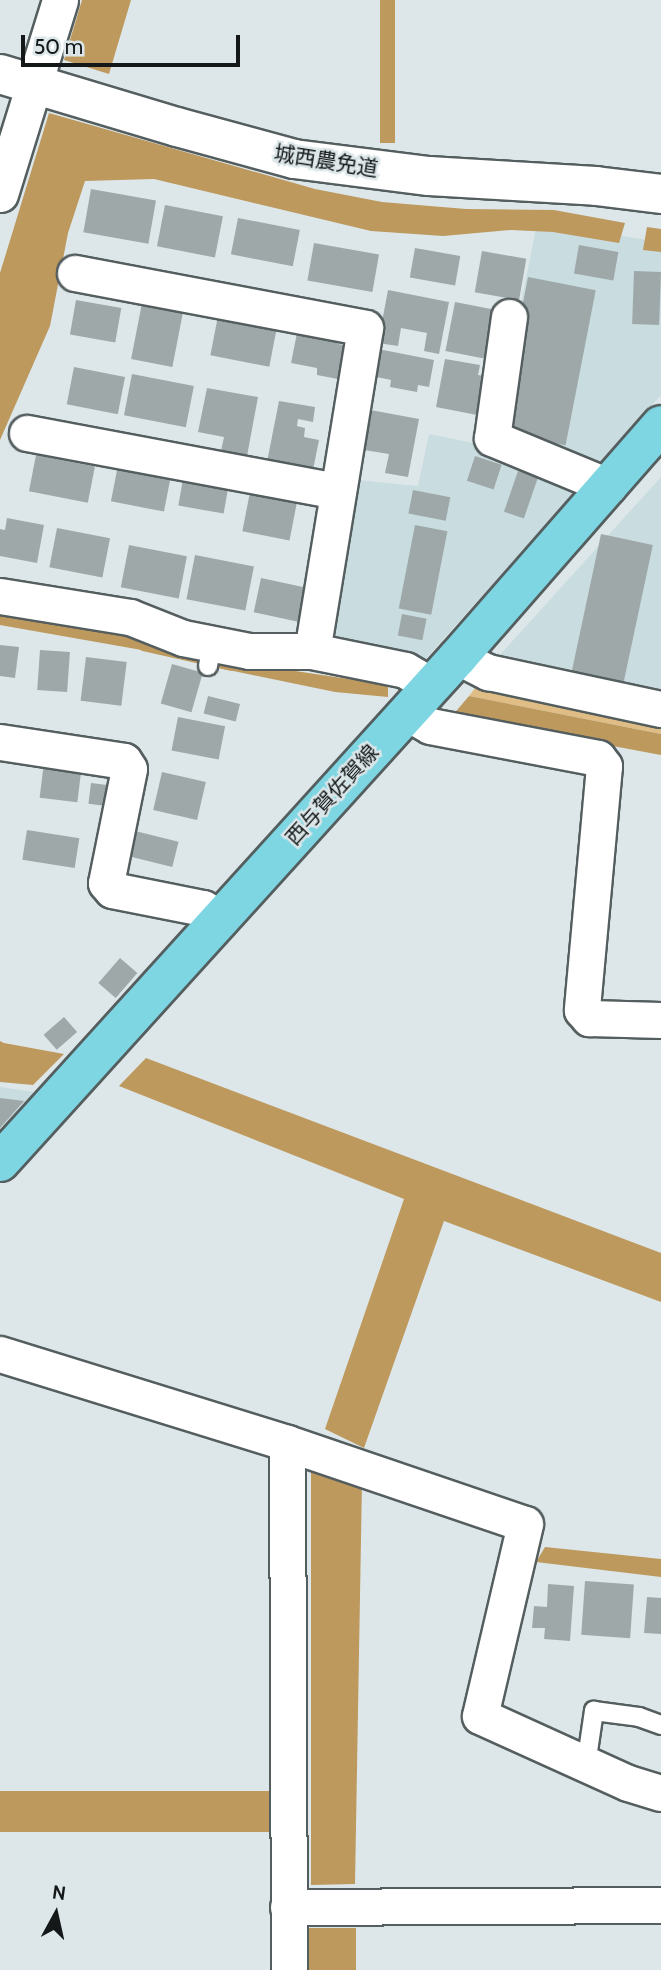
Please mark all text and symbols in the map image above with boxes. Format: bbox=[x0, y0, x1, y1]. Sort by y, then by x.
scale bar bbox=[24, 21, 243, 65]
text: 50 m bbox=[34, 34, 83, 59]
street label: 城西農免道 bbox=[272, 140, 380, 182]
street label: 西与賀佐賀線 bbox=[280, 740, 384, 850]
north arrow bbox=[21, 1879, 91, 1949]
text: N bbox=[51, 1880, 67, 1905]

